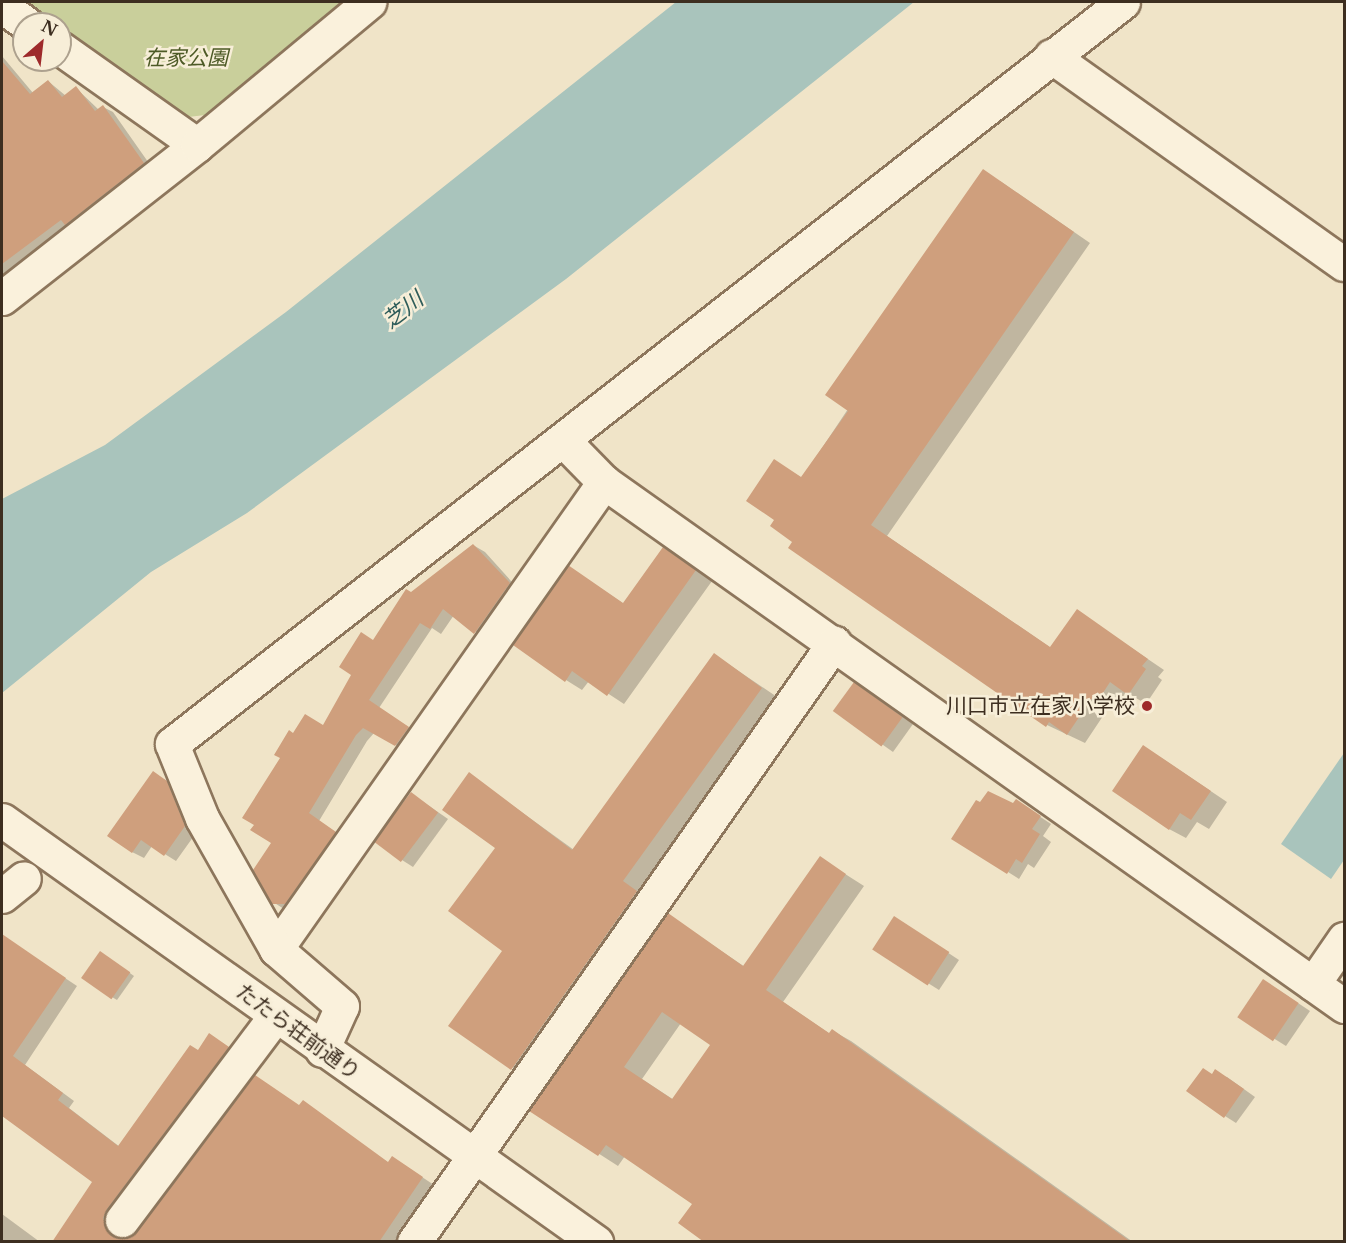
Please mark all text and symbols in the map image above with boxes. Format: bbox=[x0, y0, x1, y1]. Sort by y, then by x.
north arrow bbox=[12, 12, 72, 72]
text: N bbox=[38, 16, 61, 40]
park label: 在家公園 bbox=[144, 45, 228, 71]
water label: 芝川 bbox=[378, 286, 428, 334]
place label: 川口市立在家小学校 bbox=[946, 693, 1135, 719]
marker: 川口市立在家小学校 bbox=[1140, 699, 1154, 713]
street label: たたら荘前通り bbox=[231, 979, 365, 1085]

